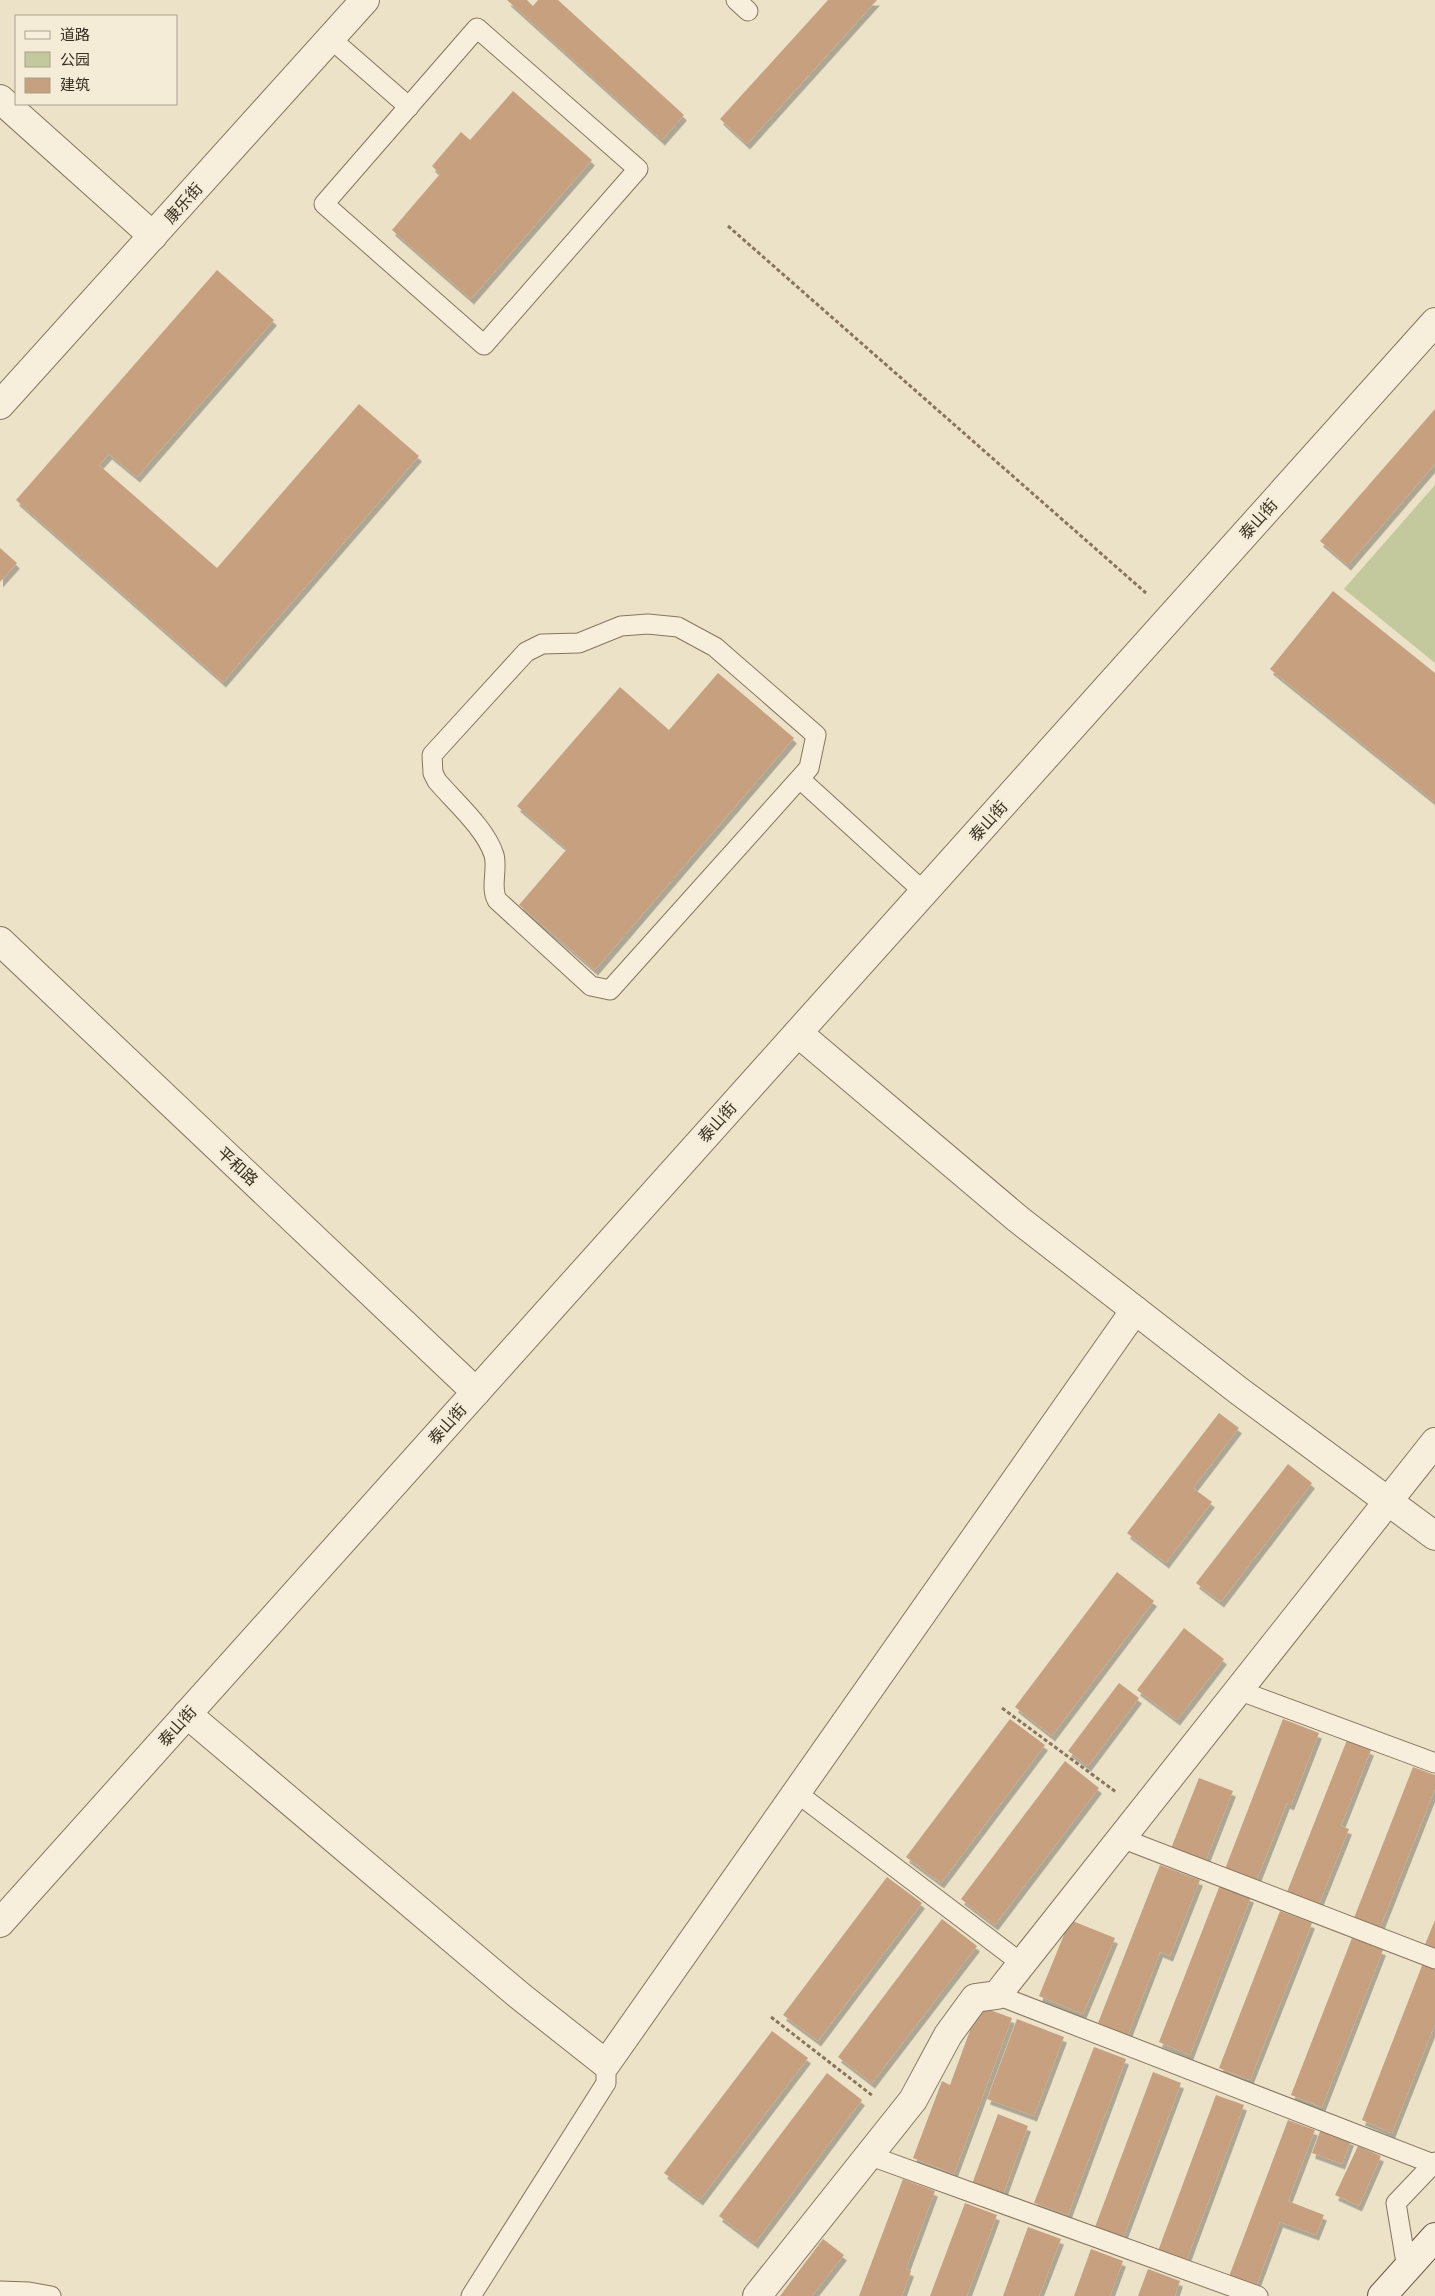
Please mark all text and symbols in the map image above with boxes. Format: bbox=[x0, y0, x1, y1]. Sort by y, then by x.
legend bbox=[15, 15, 178, 105]
text: 道路 bbox=[60, 25, 90, 44]
text: 公园 bbox=[60, 50, 90, 69]
text: 建筑 bbox=[60, 75, 90, 94]
street label: 康乐街 bbox=[160, 178, 206, 228]
street label: 泰山街 bbox=[1235, 494, 1281, 544]
street label: 泰山街 bbox=[965, 796, 1011, 846]
street label: 泰山街 bbox=[694, 1097, 740, 1147]
street label: 平和路 bbox=[214, 1142, 262, 1190]
street label: 泰山街 bbox=[424, 1399, 470, 1449]
street label: 泰山街 bbox=[154, 1701, 200, 1751]

